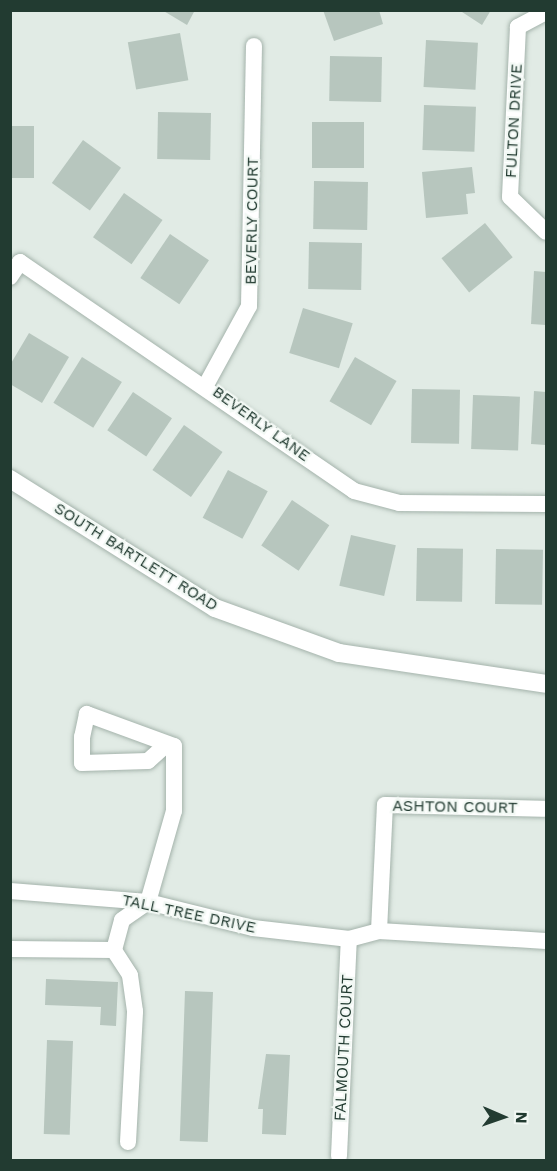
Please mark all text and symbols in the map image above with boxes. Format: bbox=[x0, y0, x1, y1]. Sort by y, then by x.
street label: FULTON DRIVE bbox=[501, 63, 527, 179]
street label: BEVERLY COURT bbox=[241, 157, 263, 285]
street label: BEVERLY LANE bbox=[208, 382, 314, 466]
street label: SOUTH BARTLETT ROAD bbox=[50, 498, 222, 616]
street label: ASHTON COURT bbox=[392, 796, 518, 818]
street label: TALL TREE DRIVE bbox=[120, 890, 258, 938]
street label: FALMOUTH COURT bbox=[331, 974, 357, 1122]
north arrow bbox=[473, 1087, 533, 1147]
text: N bbox=[512, 1111, 531, 1124]

